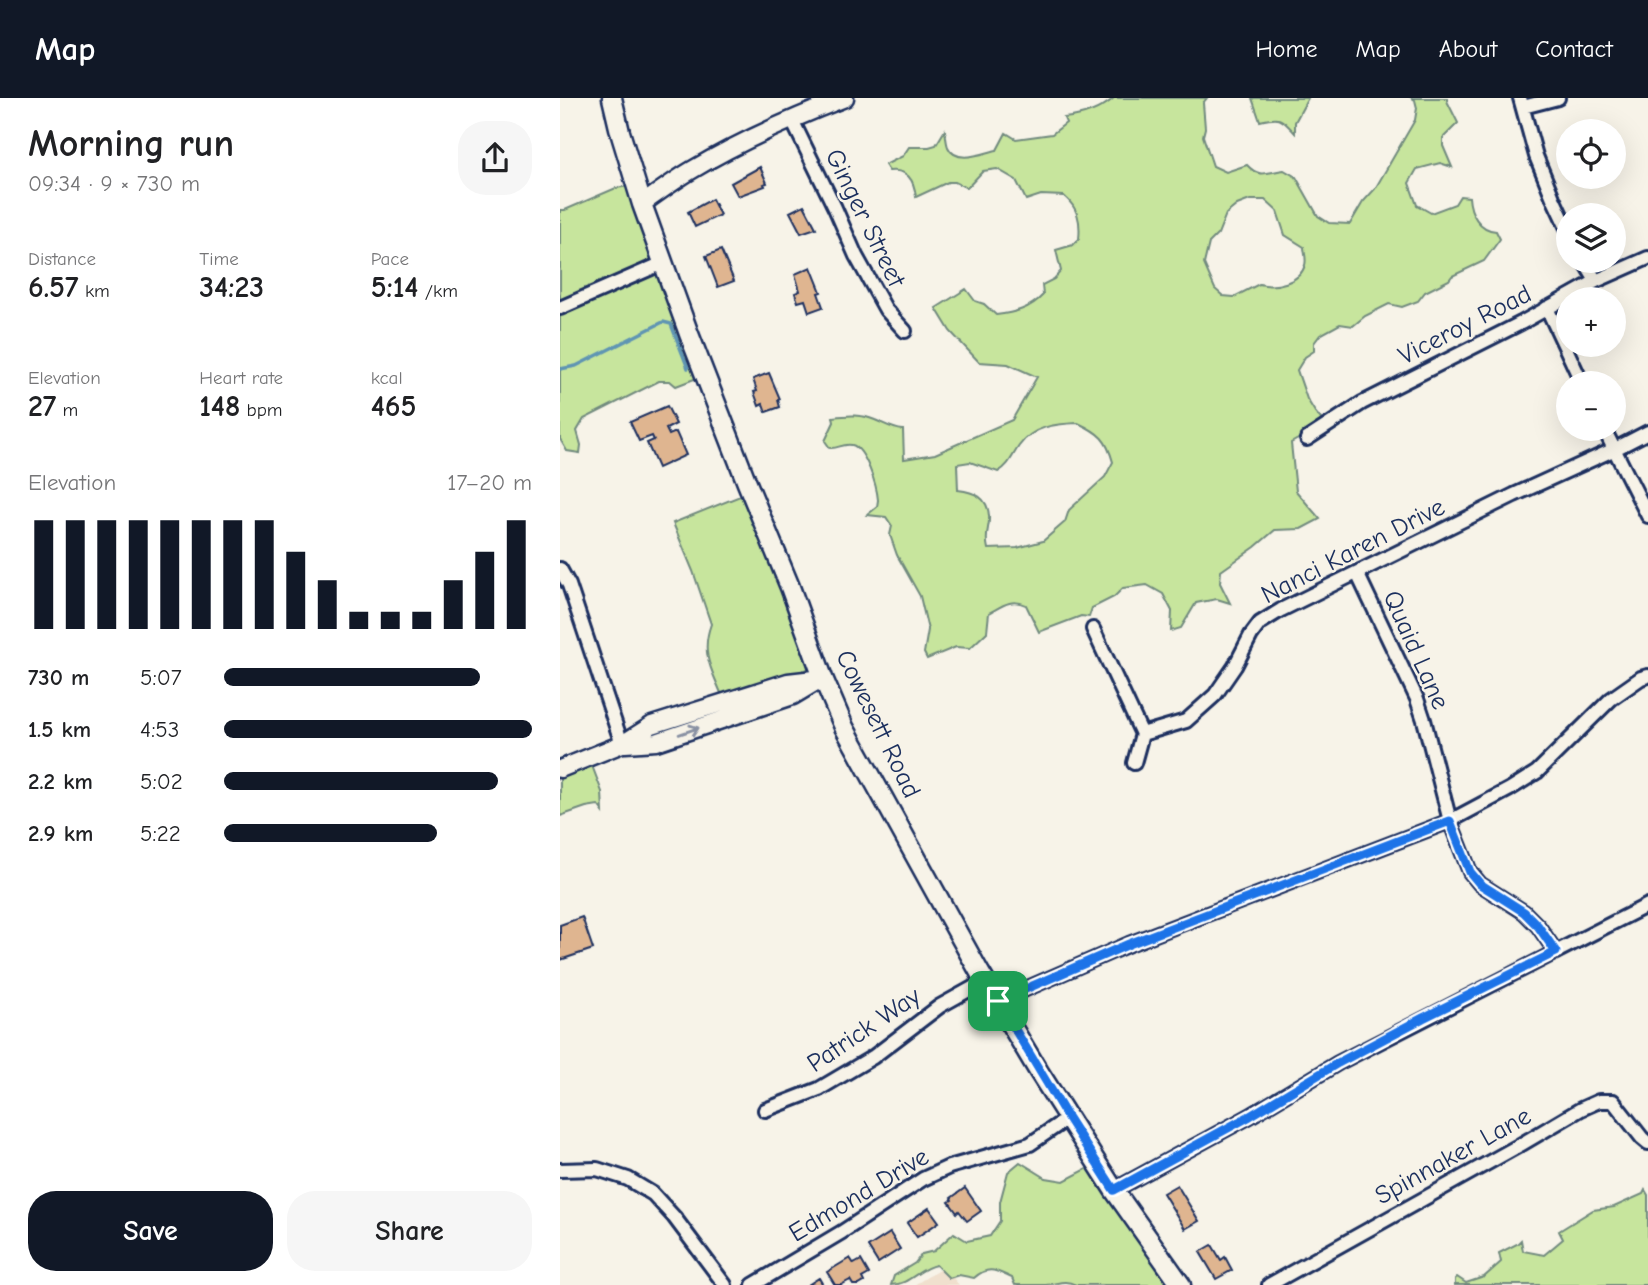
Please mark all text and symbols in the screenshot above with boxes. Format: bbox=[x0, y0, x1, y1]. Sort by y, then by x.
text: Map bbox=[35, 30, 96, 68]
text: Home bbox=[1256, 35, 1317, 63]
text: Map bbox=[1355, 35, 1401, 63]
text: About bbox=[1439, 35, 1497, 63]
text: Contact bbox=[1535, 35, 1613, 63]
map controls bbox=[1556, 119, 1626, 441]
button: locate bbox=[1556, 119, 1626, 189]
button: share bbox=[458, 121, 532, 195]
text: Morning run bbox=[28, 122, 234, 166]
street label: Ginger Street bbox=[819, 144, 912, 293]
text: 09:34 · 9 × 730 m bbox=[28, 170, 200, 197]
button: layers bbox=[1556, 203, 1626, 273]
text: Distance bbox=[28, 248, 96, 270]
text: Time bbox=[199, 248, 239, 270]
text: Pace bbox=[371, 248, 409, 270]
text: 6.57 bbox=[28, 270, 79, 305]
text: 34:23 bbox=[199, 270, 264, 305]
text: 5:14 bbox=[371, 270, 418, 305]
street label: Viceroy Road bbox=[1393, 279, 1537, 371]
text: km bbox=[79, 280, 110, 302]
text: /km bbox=[418, 280, 458, 302]
button: + bbox=[1556, 287, 1626, 357]
text: Elevation bbox=[28, 367, 101, 389]
text: Heart rate bbox=[199, 367, 283, 389]
text: kcal bbox=[371, 367, 403, 389]
button: − bbox=[1556, 371, 1626, 441]
text: 27 bbox=[28, 389, 56, 424]
text: 148 bbox=[199, 389, 240, 424]
text: 465 bbox=[371, 389, 416, 424]
text: m bbox=[56, 399, 78, 421]
text: bpm bbox=[240, 399, 283, 421]
text: Elevation bbox=[28, 469, 116, 496]
text: 17–20 m bbox=[447, 469, 532, 496]
street label: Nanci Karen Drive bbox=[1256, 492, 1450, 610]
street label: Quaid Lane bbox=[1376, 586, 1456, 714]
street label: Cowesett Road bbox=[829, 645, 927, 803]
text: 730 m bbox=[28, 664, 89, 691]
text: 5:07 bbox=[140, 664, 182, 691]
text: 1.5 km bbox=[28, 716, 91, 743]
text: 4:53 bbox=[140, 716, 179, 743]
one-way arrow bbox=[677, 724, 699, 736]
text: 2.2 km bbox=[28, 768, 93, 795]
text: 5:02 bbox=[140, 768, 183, 795]
text: 2.9 km bbox=[28, 820, 93, 847]
text: 5:22 bbox=[140, 820, 181, 847]
pin bbox=[968, 971, 1028, 1031]
street label: Patrick Way bbox=[802, 981, 927, 1079]
icon: arrive bbox=[979, 982, 1017, 1020]
street label: Spinnaker Lane bbox=[1370, 1101, 1536, 1211]
street label: Edmond Drive bbox=[784, 1142, 934, 1248]
button: Save bbox=[28, 1191, 273, 1271]
button: Share bbox=[287, 1191, 532, 1271]

